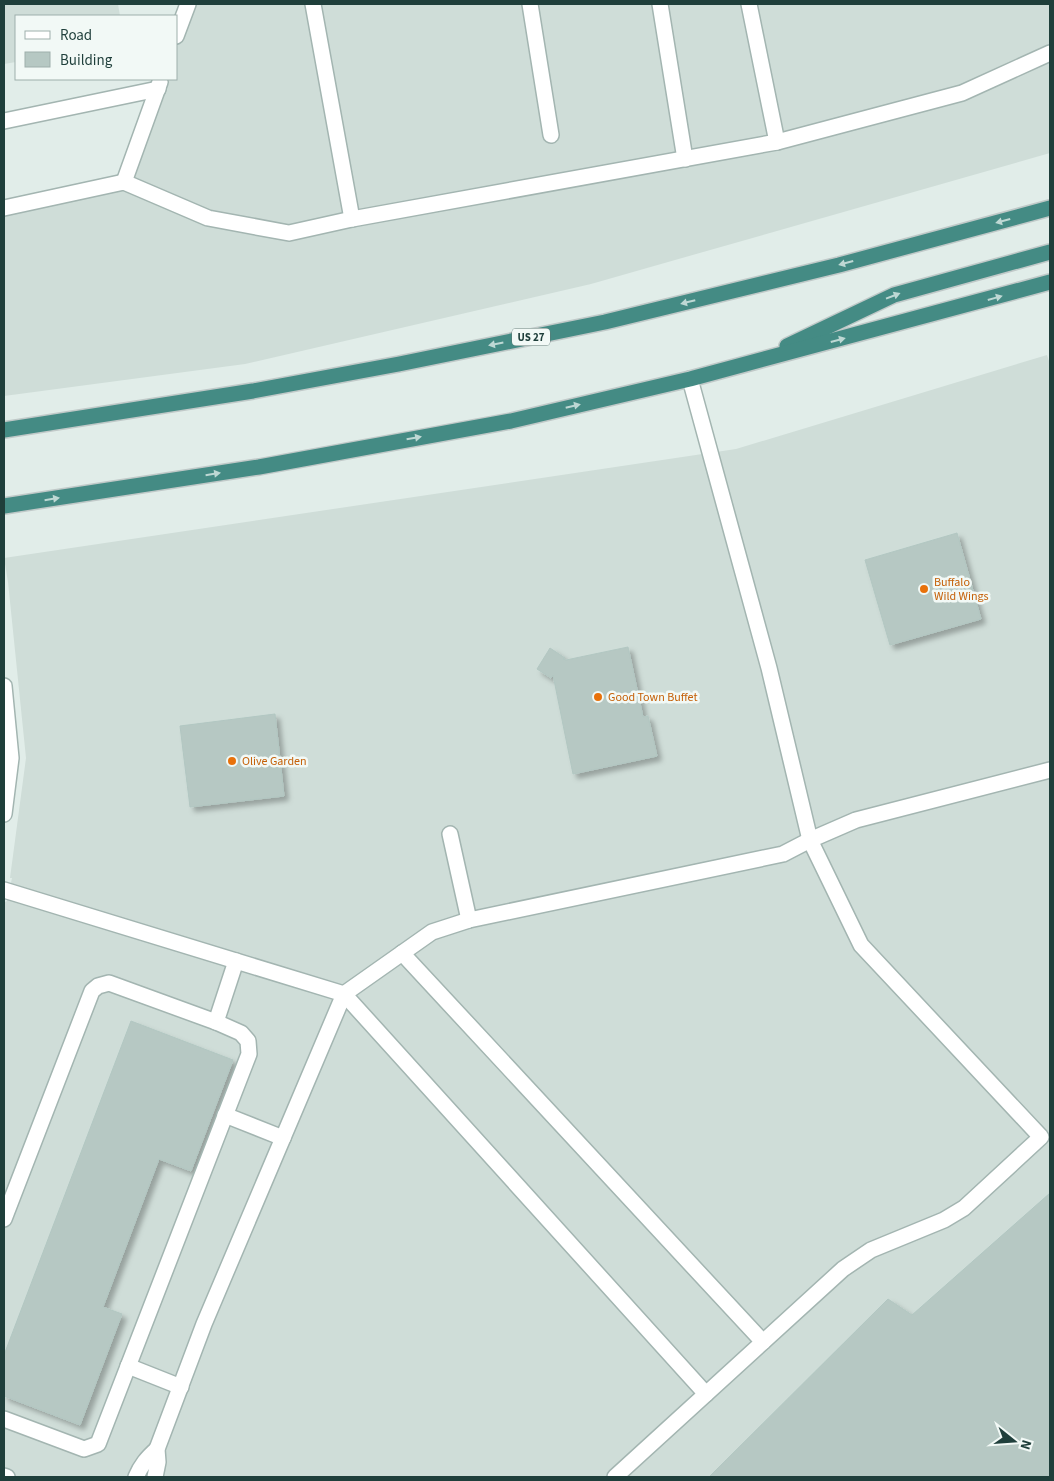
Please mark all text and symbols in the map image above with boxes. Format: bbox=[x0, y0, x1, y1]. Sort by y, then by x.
legend bbox=[15, 15, 178, 80]
text: Road bbox=[60, 25, 92, 46]
text: Building bbox=[60, 50, 113, 71]
one-way arrow bbox=[996, 217, 1011, 225]
one-way arrow bbox=[839, 259, 854, 267]
one-way arrow bbox=[886, 292, 900, 300]
one-way arrow bbox=[988, 293, 1003, 301]
one-way arrow bbox=[681, 298, 696, 306]
road number: US 27 bbox=[512, 328, 550, 346]
one-way arrow bbox=[831, 336, 846, 344]
one-way arrow bbox=[487, 341, 503, 349]
one-way arrow bbox=[566, 402, 581, 410]
one-way arrow bbox=[406, 434, 422, 442]
one-way arrow bbox=[205, 470, 221, 478]
one-way arrow bbox=[44, 494, 60, 502]
place label: Buffalo Wild Wings bbox=[934, 574, 989, 605]
marker: Buffalo Wild Wings bbox=[918, 583, 930, 595]
place label: Good Town Buffet bbox=[608, 689, 697, 706]
marker: Good Town Buffet bbox=[592, 691, 604, 703]
place label: Olive Garden bbox=[242, 753, 307, 770]
marker: Olive Garden bbox=[226, 755, 238, 767]
north arrow bbox=[989, 1416, 1039, 1466]
text: N bbox=[1015, 1437, 1036, 1452]

